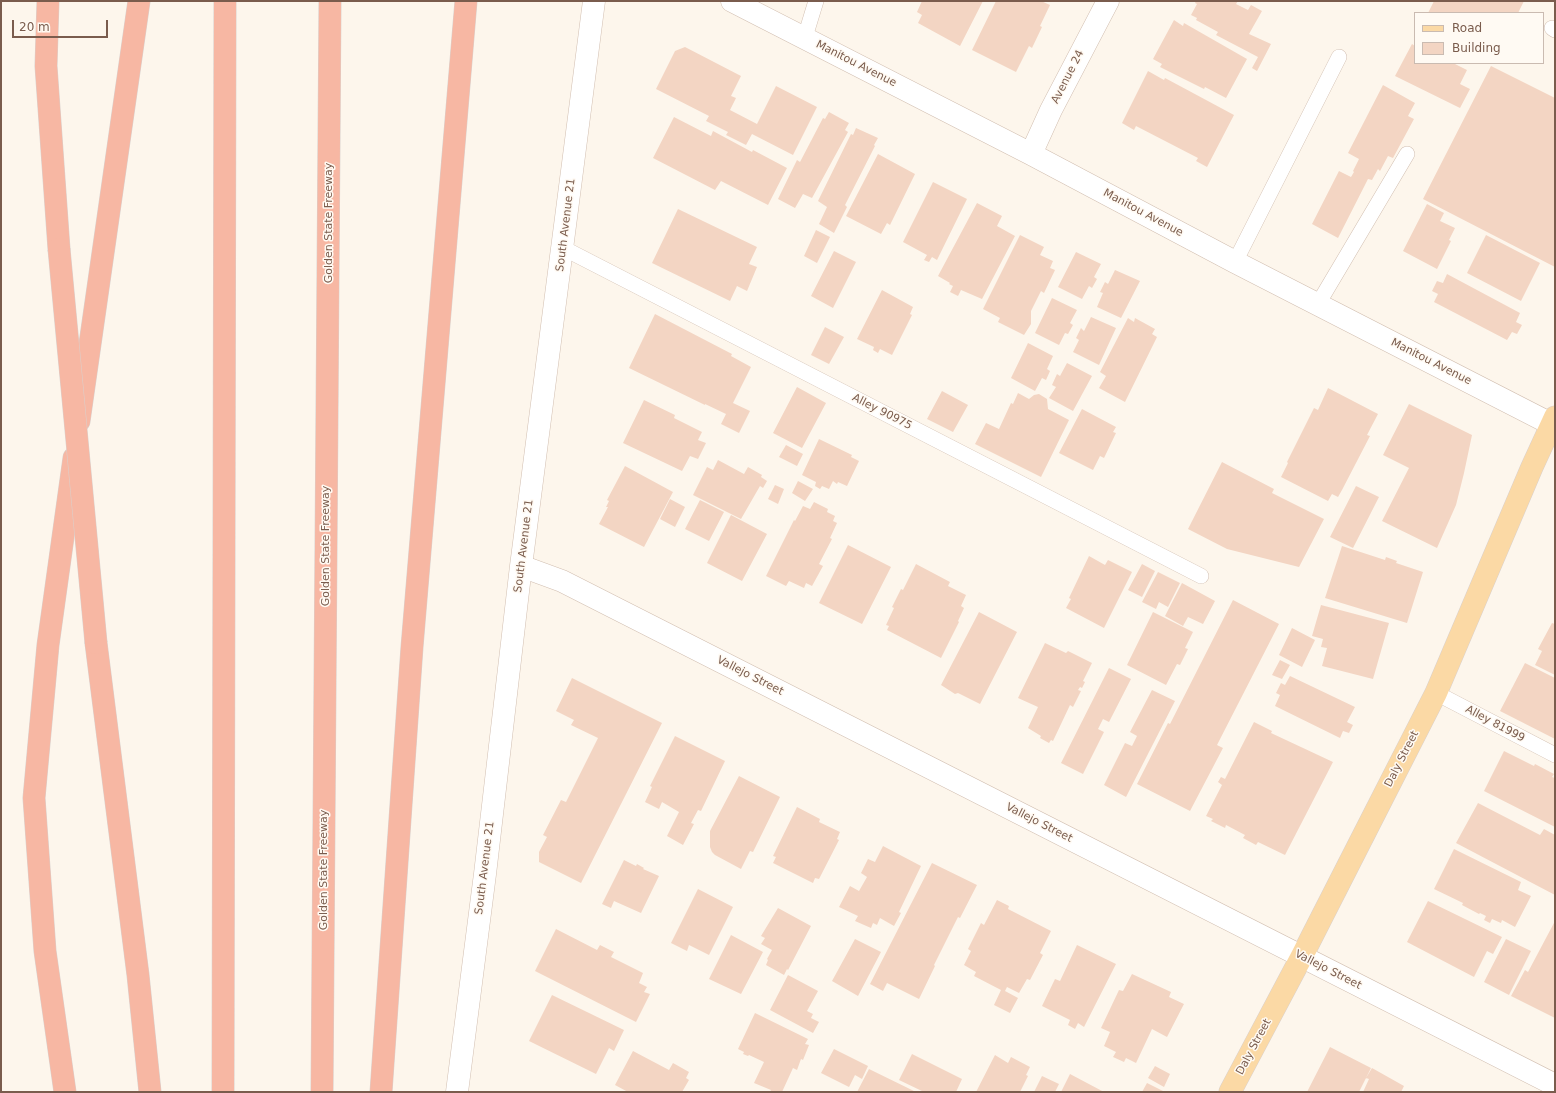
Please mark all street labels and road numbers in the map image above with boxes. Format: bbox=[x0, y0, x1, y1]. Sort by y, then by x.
street label: Manitou Avenue bbox=[814, 38, 898, 90]
street label: Avenue 24 bbox=[1049, 48, 1087, 106]
street label: Golden State Freeway bbox=[322, 163, 336, 283]
street label: South Avenue 21 bbox=[554, 178, 578, 272]
street label: Manitou Avenue bbox=[1101, 186, 1185, 240]
street label: Manitou Avenue bbox=[1389, 336, 1473, 388]
street label: Alley 90975 bbox=[850, 391, 914, 433]
street label: Golden State Freeway bbox=[319, 486, 333, 606]
street label: South Avenue 21 bbox=[512, 499, 536, 593]
street label: Vallejo Street bbox=[714, 654, 786, 698]
street label: Alley 81999 bbox=[1463, 703, 1527, 745]
street label: Daly Street bbox=[1382, 729, 1422, 789]
street label: Vallejo Street bbox=[1003, 801, 1075, 845]
street label: Golden State Freeway bbox=[317, 810, 331, 930]
street label: South Avenue 21 bbox=[473, 821, 497, 915]
street label: Vallejo Street bbox=[1292, 948, 1364, 992]
street label: Daly Street bbox=[1234, 1017, 1274, 1077]

